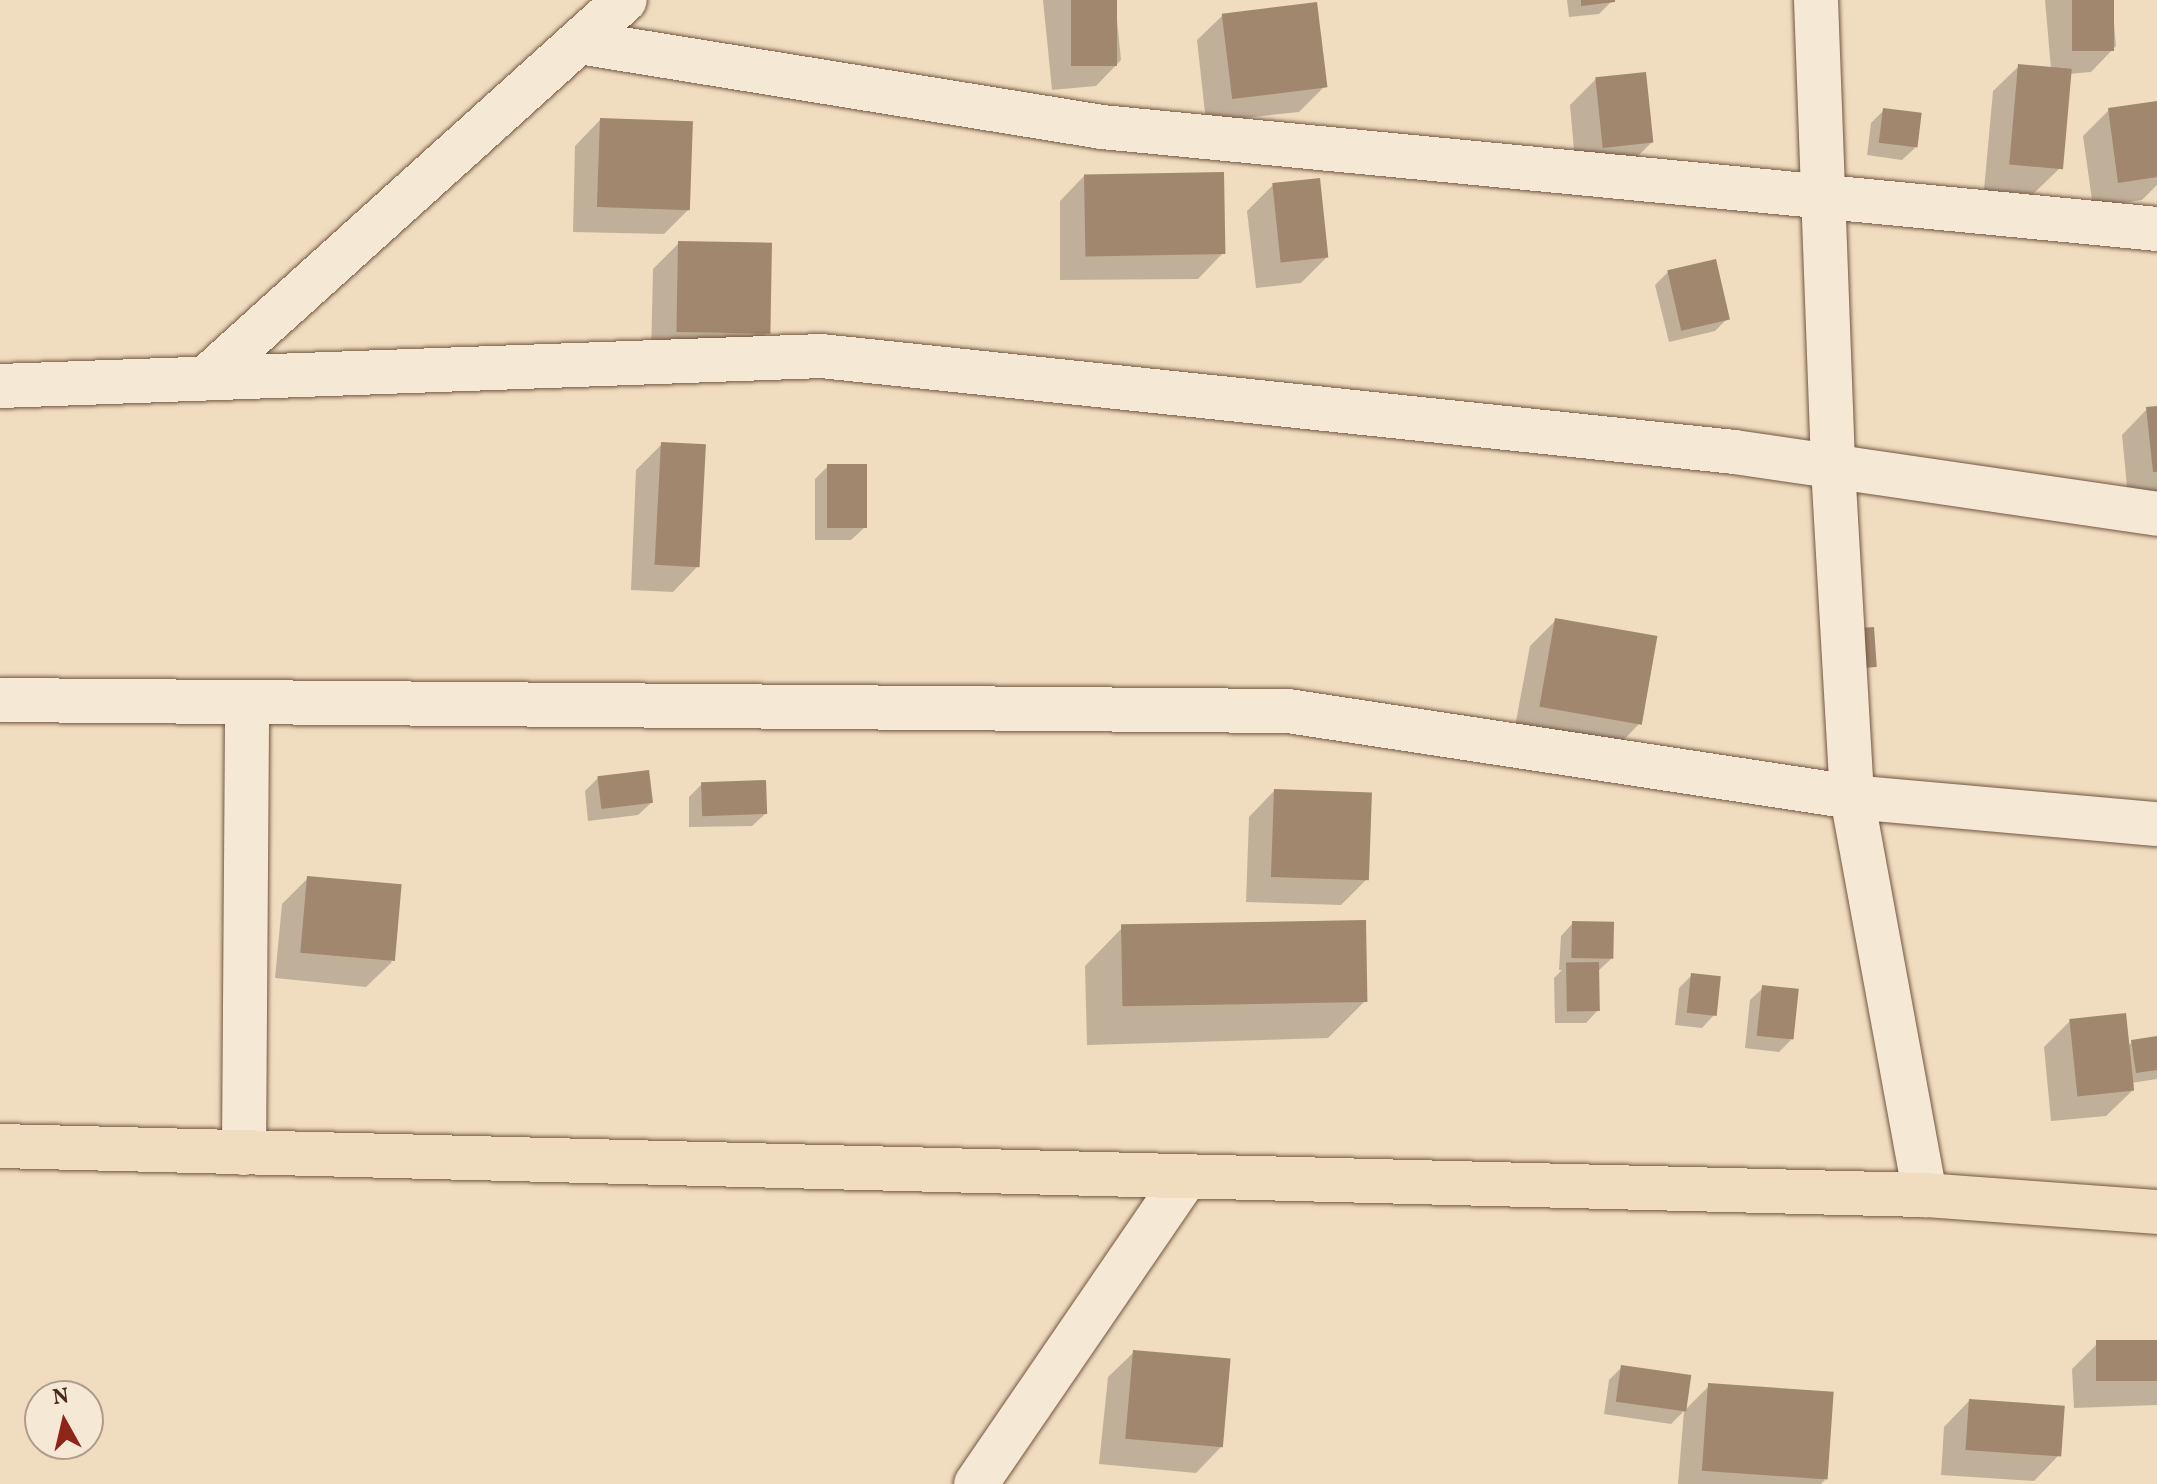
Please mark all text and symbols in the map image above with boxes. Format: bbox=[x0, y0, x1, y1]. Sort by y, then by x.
north arrow bbox=[24, 1380, 104, 1460]
text: N bbox=[51, 1381, 71, 1414]

